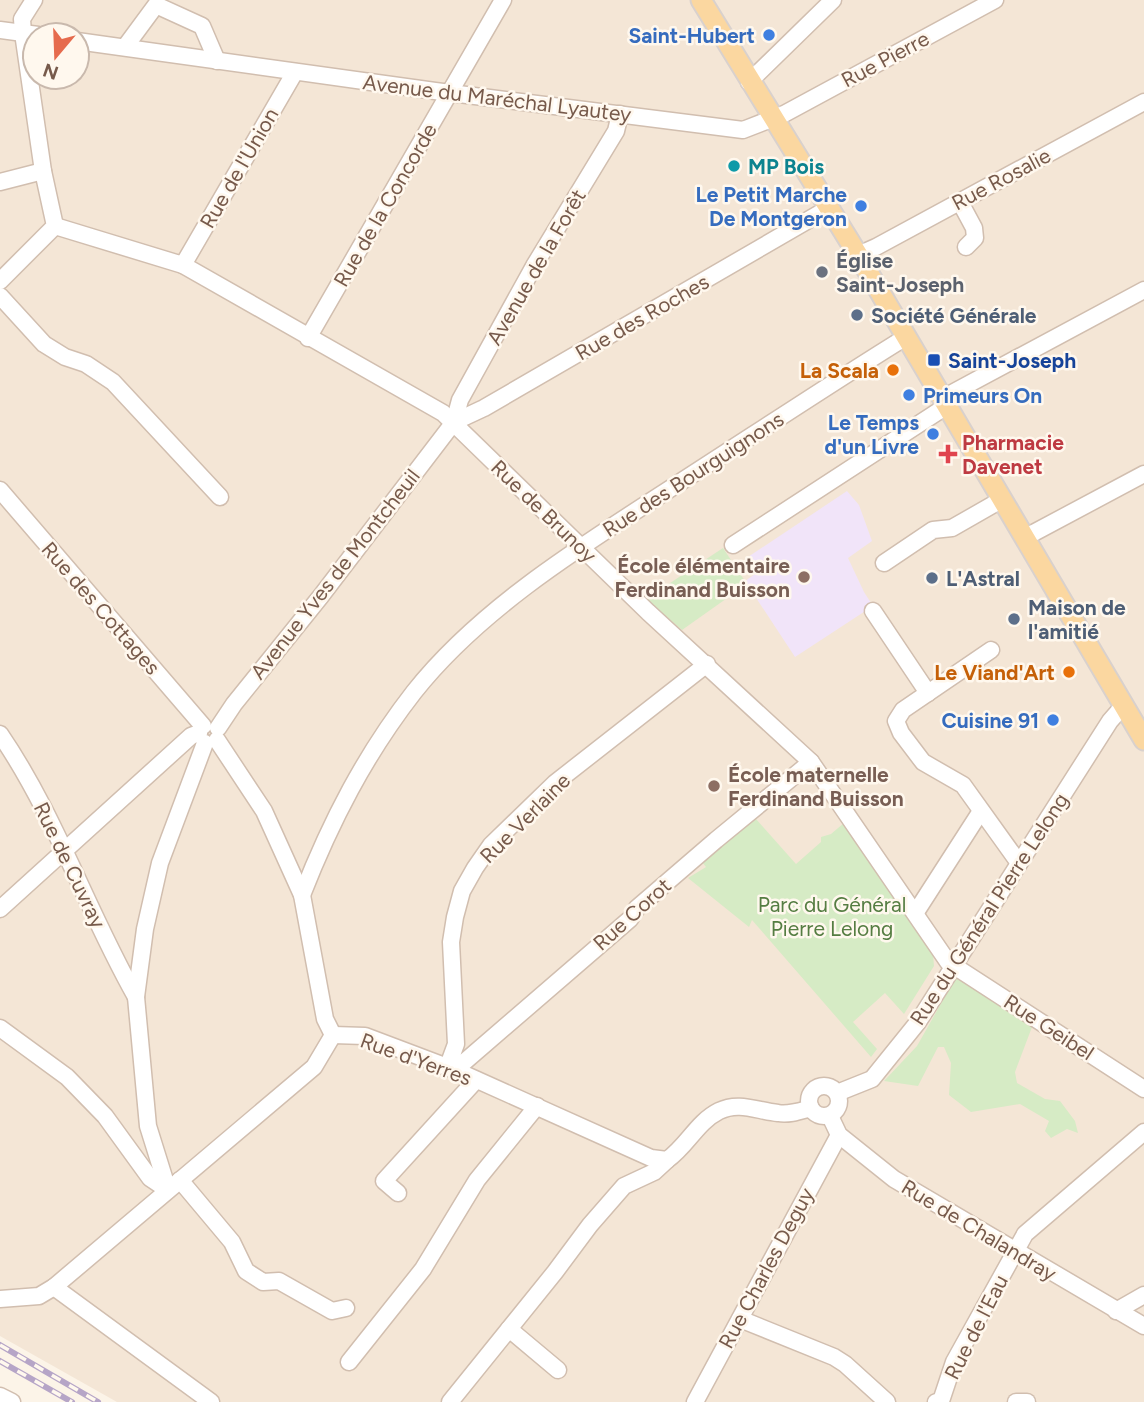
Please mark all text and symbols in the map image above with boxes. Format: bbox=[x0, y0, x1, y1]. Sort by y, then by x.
north arrow bbox=[21, 21, 91, 91]
place label: Saint-Hubert bbox=[628, 23, 755, 48]
street label: Rue Pierre bbox=[837, 26, 933, 92]
marker: Saint-Hubert bbox=[761, 27, 777, 43]
text: N bbox=[40, 58, 61, 85]
street label: Avenue du Maréchal Lyautey bbox=[361, 69, 633, 127]
street label: Rue de l'Union bbox=[195, 103, 283, 233]
street label: Rue de la Concorde bbox=[328, 119, 442, 291]
street label: Rue Rosalie bbox=[947, 143, 1055, 215]
place label: MP Bois bbox=[748, 154, 824, 179]
marker: MP Bois bbox=[726, 158, 742, 174]
place label: Le Petit Marche De Montgeron bbox=[695, 182, 847, 231]
street label: Avenue de la Forêt bbox=[481, 185, 591, 349]
marker: Le Petit Marche De Montgeron bbox=[853, 198, 869, 214]
place label: Église Saint-Joseph bbox=[836, 248, 964, 297]
marker: Église Saint-Joseph bbox=[814, 264, 830, 280]
street label: Rue des Roches bbox=[571, 269, 713, 365]
place label: Société Générale bbox=[871, 303, 1037, 328]
marker: Société Générale bbox=[849, 307, 865, 323]
place label: Saint-Joseph bbox=[948, 348, 1076, 373]
marker: Saint-Joseph bbox=[926, 352, 942, 368]
place label: La Scala bbox=[800, 358, 879, 383]
marker: La Scala bbox=[885, 362, 901, 378]
place label: Primeurs On bbox=[923, 383, 1042, 408]
marker: Primeurs On bbox=[901, 387, 917, 403]
street label: Rue des Bourguignons bbox=[598, 406, 788, 542]
place label: Le Temps d'un Livre bbox=[824, 410, 919, 459]
marker: Le Temps d'un Livre bbox=[925, 426, 941, 442]
place label: Pharmacie Davenet bbox=[962, 430, 1064, 479]
marker: Pharmacie Davenet bbox=[940, 446, 956, 462]
street label: Rue de Brunoy bbox=[486, 454, 602, 568]
street label: Avenue Yves de Montcheuil bbox=[245, 464, 425, 684]
street label: Rue des Cottages bbox=[37, 537, 165, 679]
place label: École élémentaire Ferdinand Buisson bbox=[614, 553, 790, 602]
place label: L'Astral bbox=[946, 566, 1020, 591]
marker: École élémentaire Ferdinand Buisson bbox=[796, 569, 812, 585]
marker: L'Astral bbox=[924, 570, 940, 586]
place label: Maison de l'amitié bbox=[1028, 595, 1126, 644]
marker: Maison de l'amitié bbox=[1006, 611, 1022, 627]
place label: Le Viand'Art bbox=[934, 660, 1055, 685]
marker: Le Viand'Art bbox=[1061, 664, 1077, 680]
place label: Cuisine 91 bbox=[941, 708, 1039, 733]
marker: Cuisine 91 bbox=[1045, 712, 1061, 728]
place label: École maternelle Ferdinand Buisson bbox=[728, 762, 904, 811]
street label: Rue Verlaine bbox=[475, 768, 575, 868]
marker: École maternelle Ferdinand Buisson bbox=[706, 778, 722, 794]
street label: Rue du Général Pierre Lelong bbox=[905, 788, 1073, 1030]
street label: Rue de Cuvray bbox=[29, 798, 111, 932]
street label: Rue Corot bbox=[588, 873, 676, 955]
park label: Parc du Général Pierre Lelong bbox=[758, 892, 906, 941]
street label: Rue Geibel bbox=[999, 989, 1099, 1065]
street label: Rue d'Yerres bbox=[357, 1027, 475, 1091]
street label: Rue de Chalandray bbox=[897, 1174, 1061, 1286]
street label: Rue Charles Deguy bbox=[713, 1183, 819, 1353]
street label: Rue de l'Eau bbox=[939, 1270, 1013, 1384]

